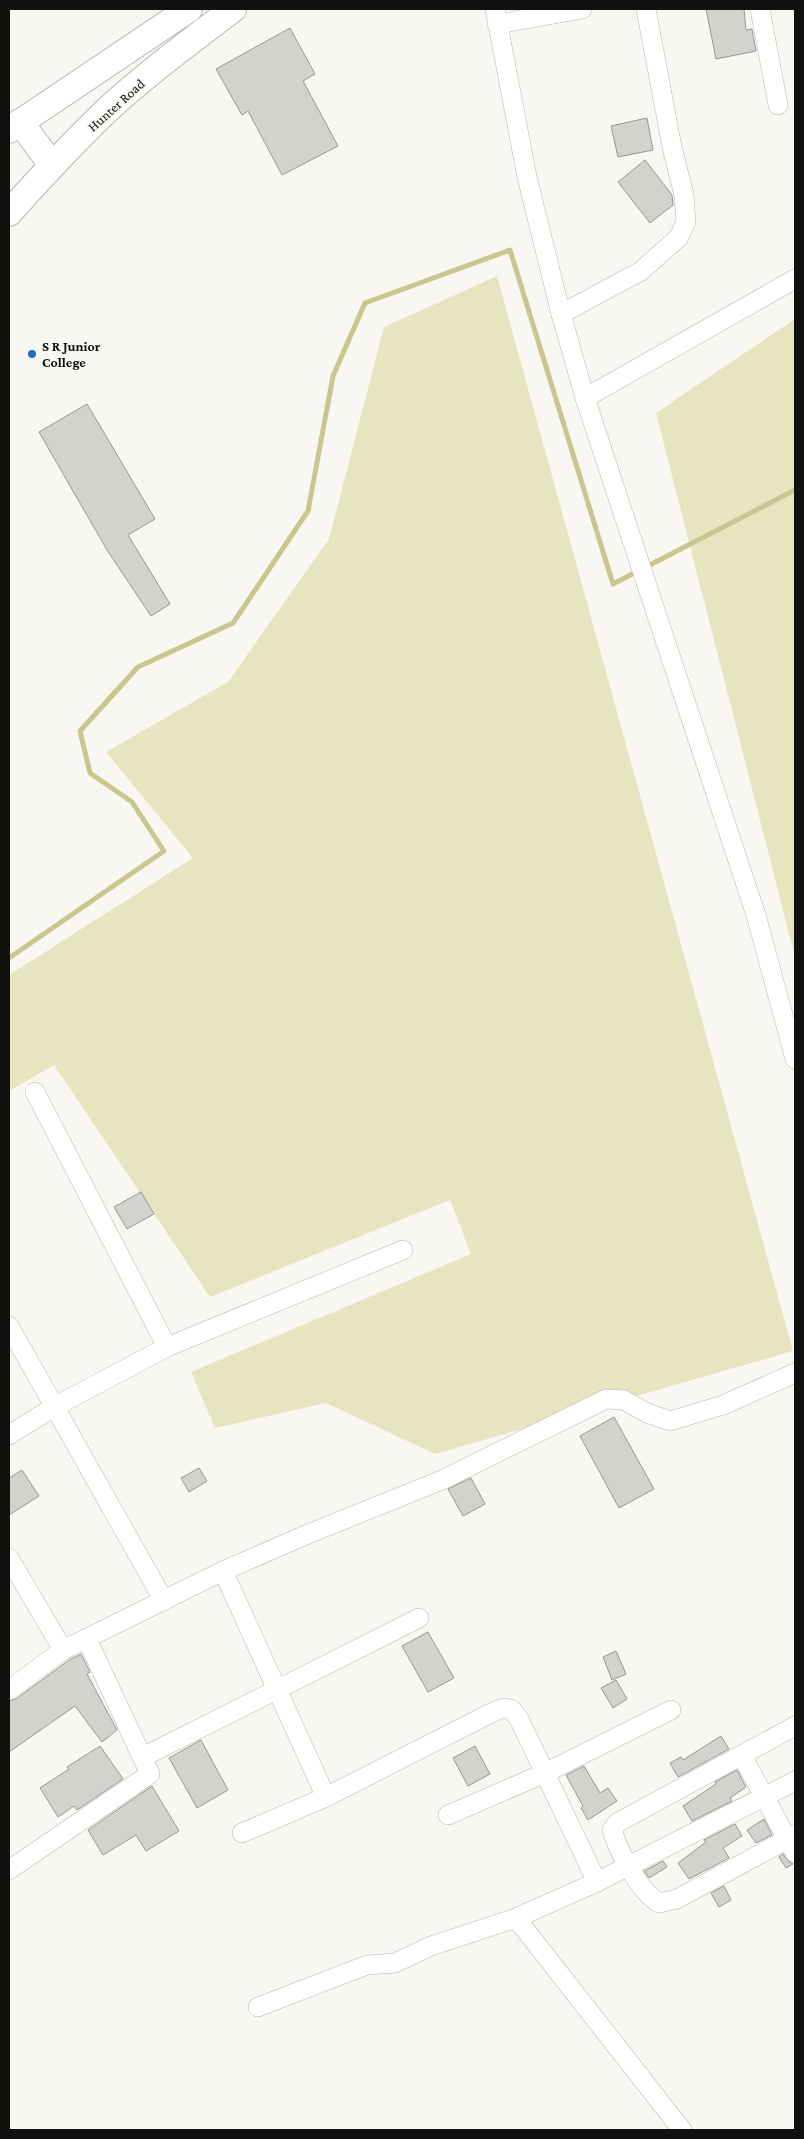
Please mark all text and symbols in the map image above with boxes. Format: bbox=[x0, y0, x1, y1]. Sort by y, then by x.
street label: Hunter Road bbox=[84, 75, 148, 135]
place label: S R Junior College bbox=[42, 338, 101, 370]
marker: S R Junior College bbox=[26, 348, 38, 360]

